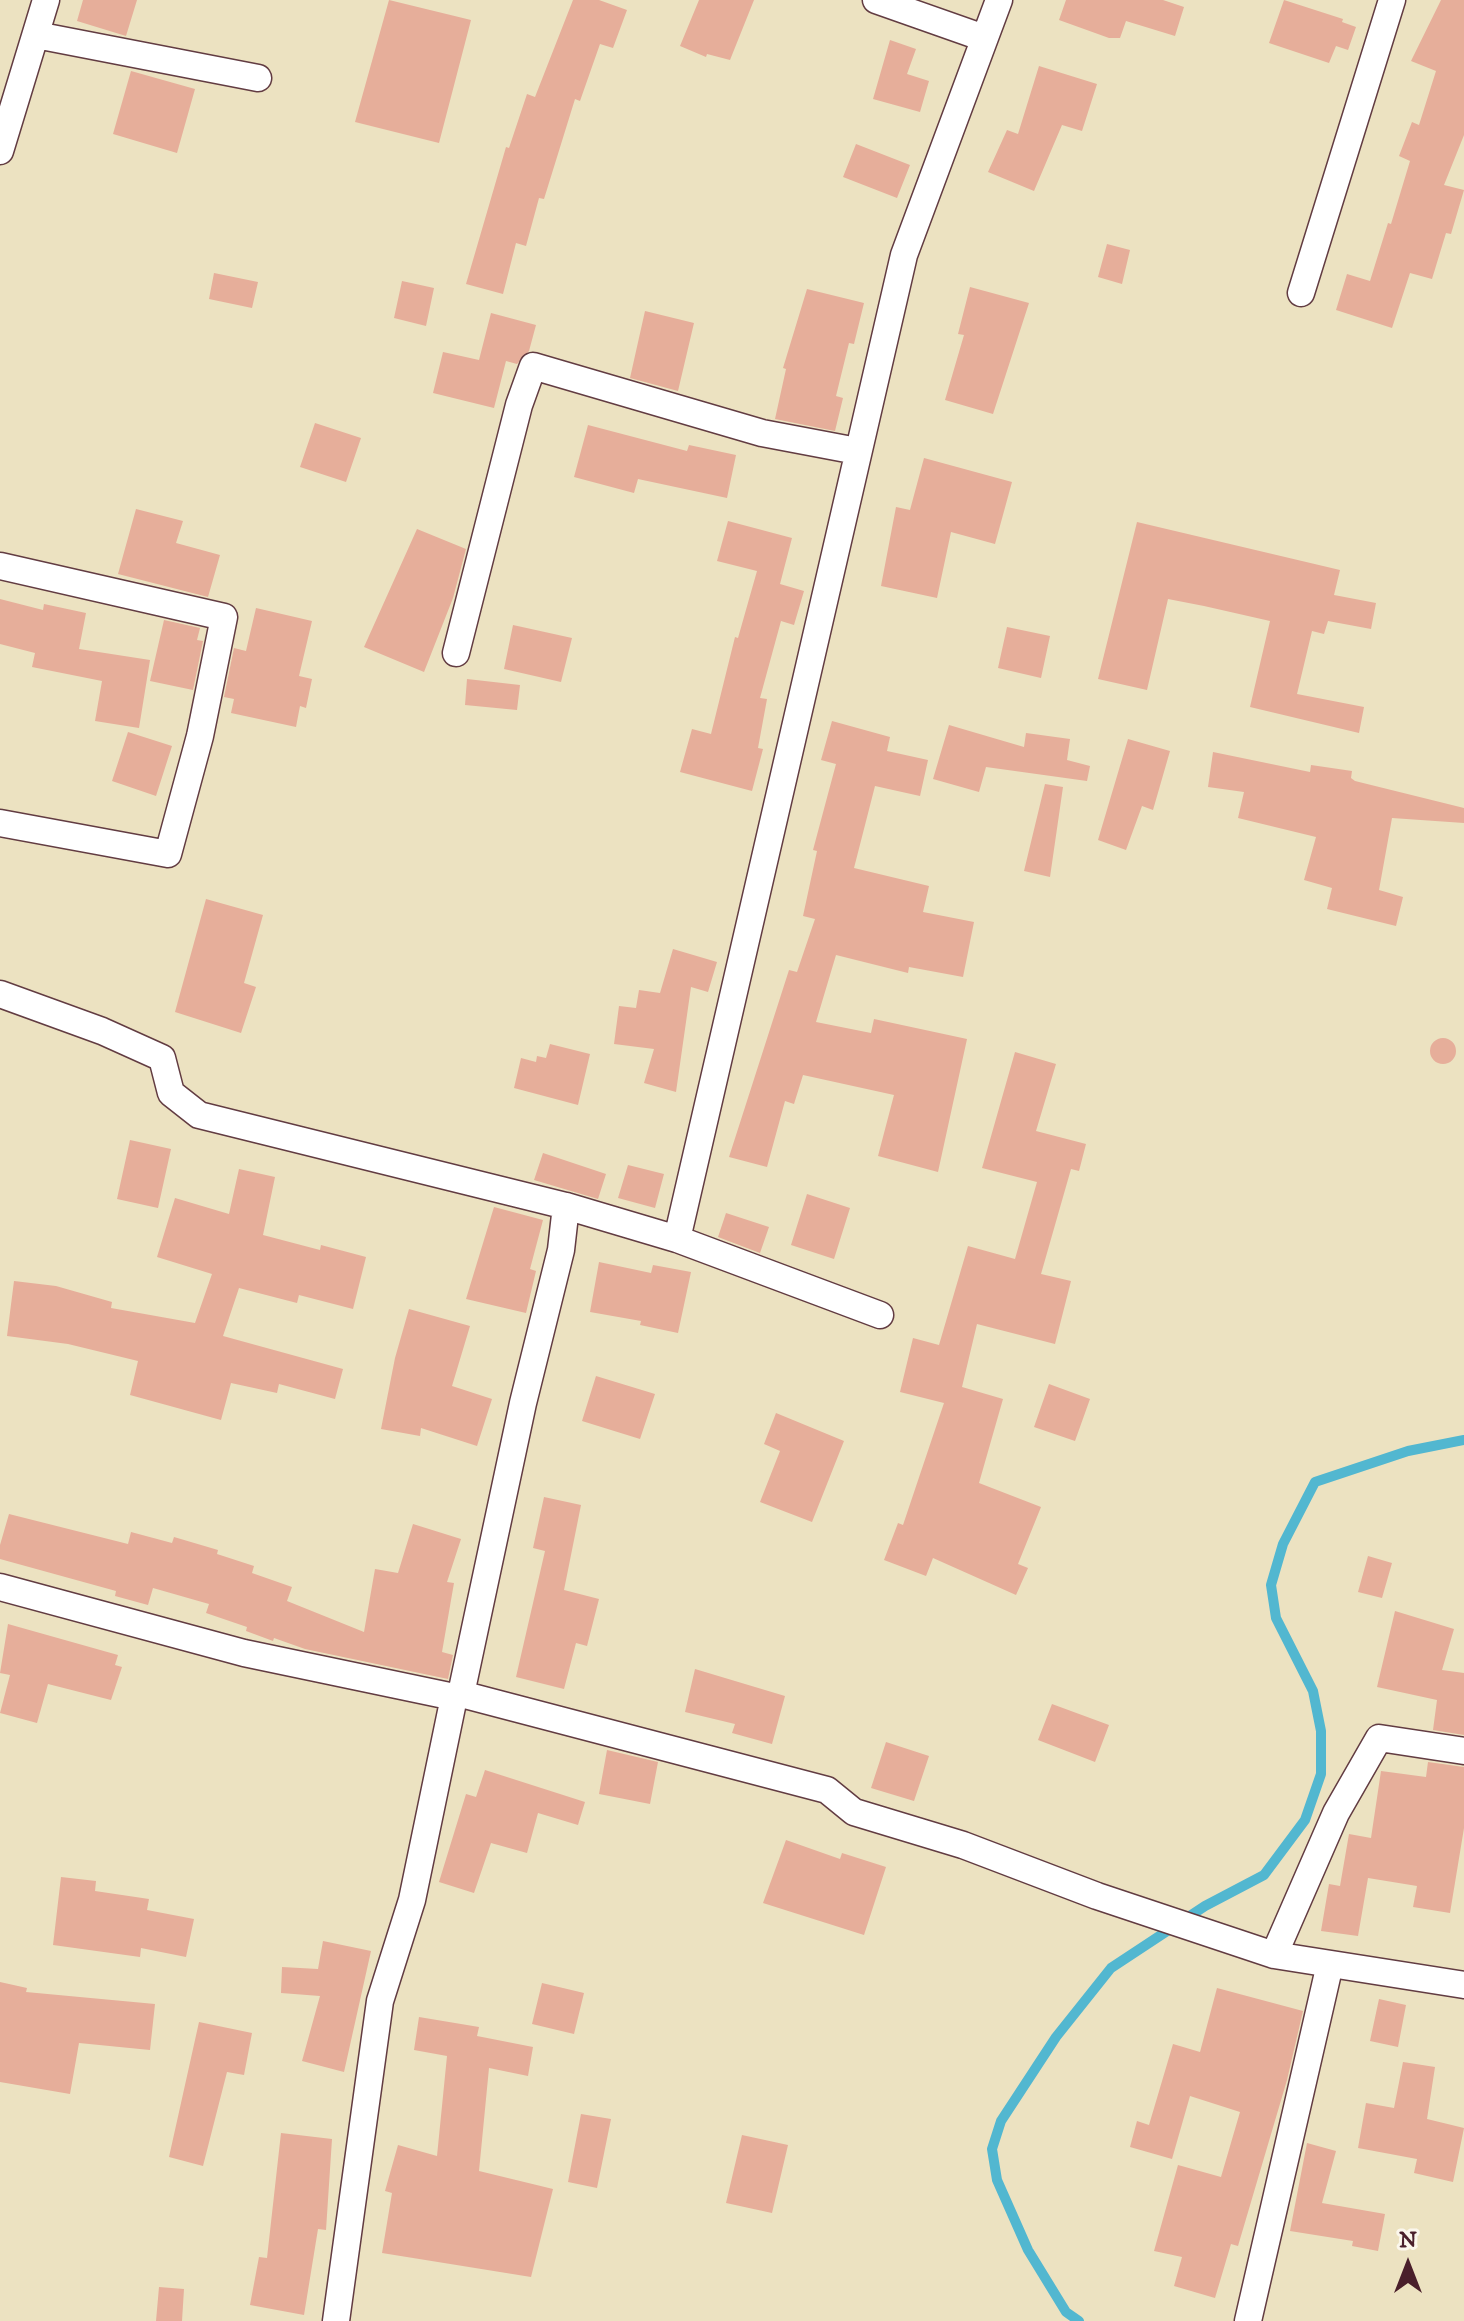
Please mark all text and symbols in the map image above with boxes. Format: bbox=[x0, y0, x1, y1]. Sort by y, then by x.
north arrow bbox=[1368, 2225, 1448, 2305]
text: N bbox=[1399, 2227, 1417, 2254]

